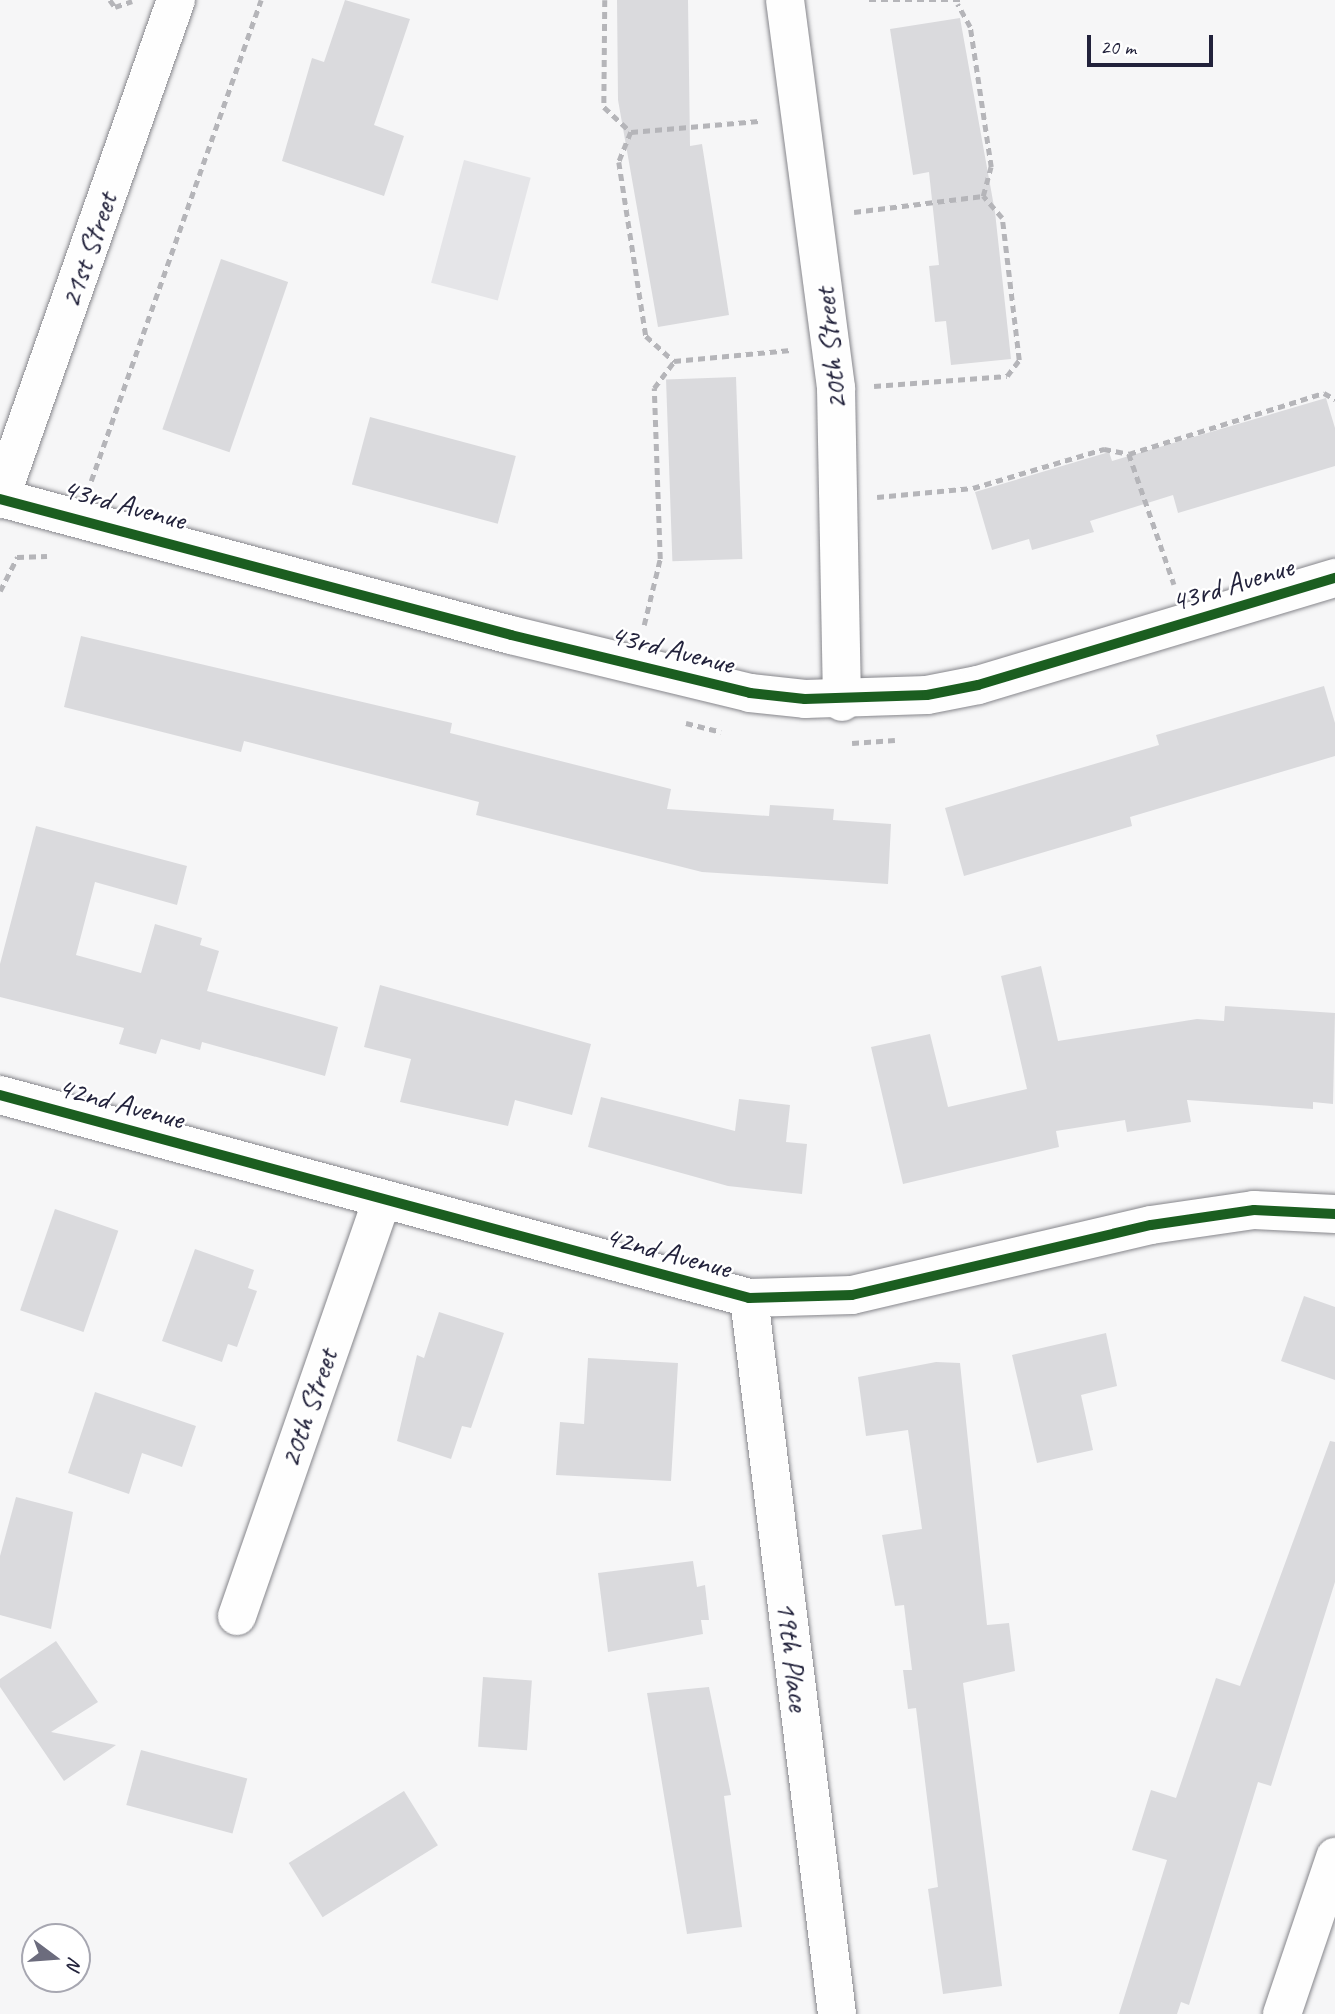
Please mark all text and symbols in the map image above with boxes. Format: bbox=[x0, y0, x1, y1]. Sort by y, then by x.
scale bar bbox=[1090, 21, 1216, 65]
text: 20 m bbox=[1100, 34, 1136, 60]
street label: 21st Street bbox=[51, 188, 125, 312]
street label: 20th Street bbox=[806, 286, 854, 412]
street label: 43rd Avenue bbox=[59, 470, 189, 538]
street label: 43rd Avenue bbox=[1167, 548, 1297, 620]
street label: 43rd Avenue bbox=[607, 616, 737, 682]
street label: 42nd Avenue bbox=[54, 1069, 188, 1137]
street label: 42nd Avenue bbox=[601, 1218, 735, 1286]
street label: 20th Street bbox=[271, 1344, 345, 1472]
street label: 19th Place bbox=[768, 1599, 818, 1713]
north arrow bbox=[21, 1923, 91, 1993]
text: N bbox=[61, 1954, 87, 1972]

